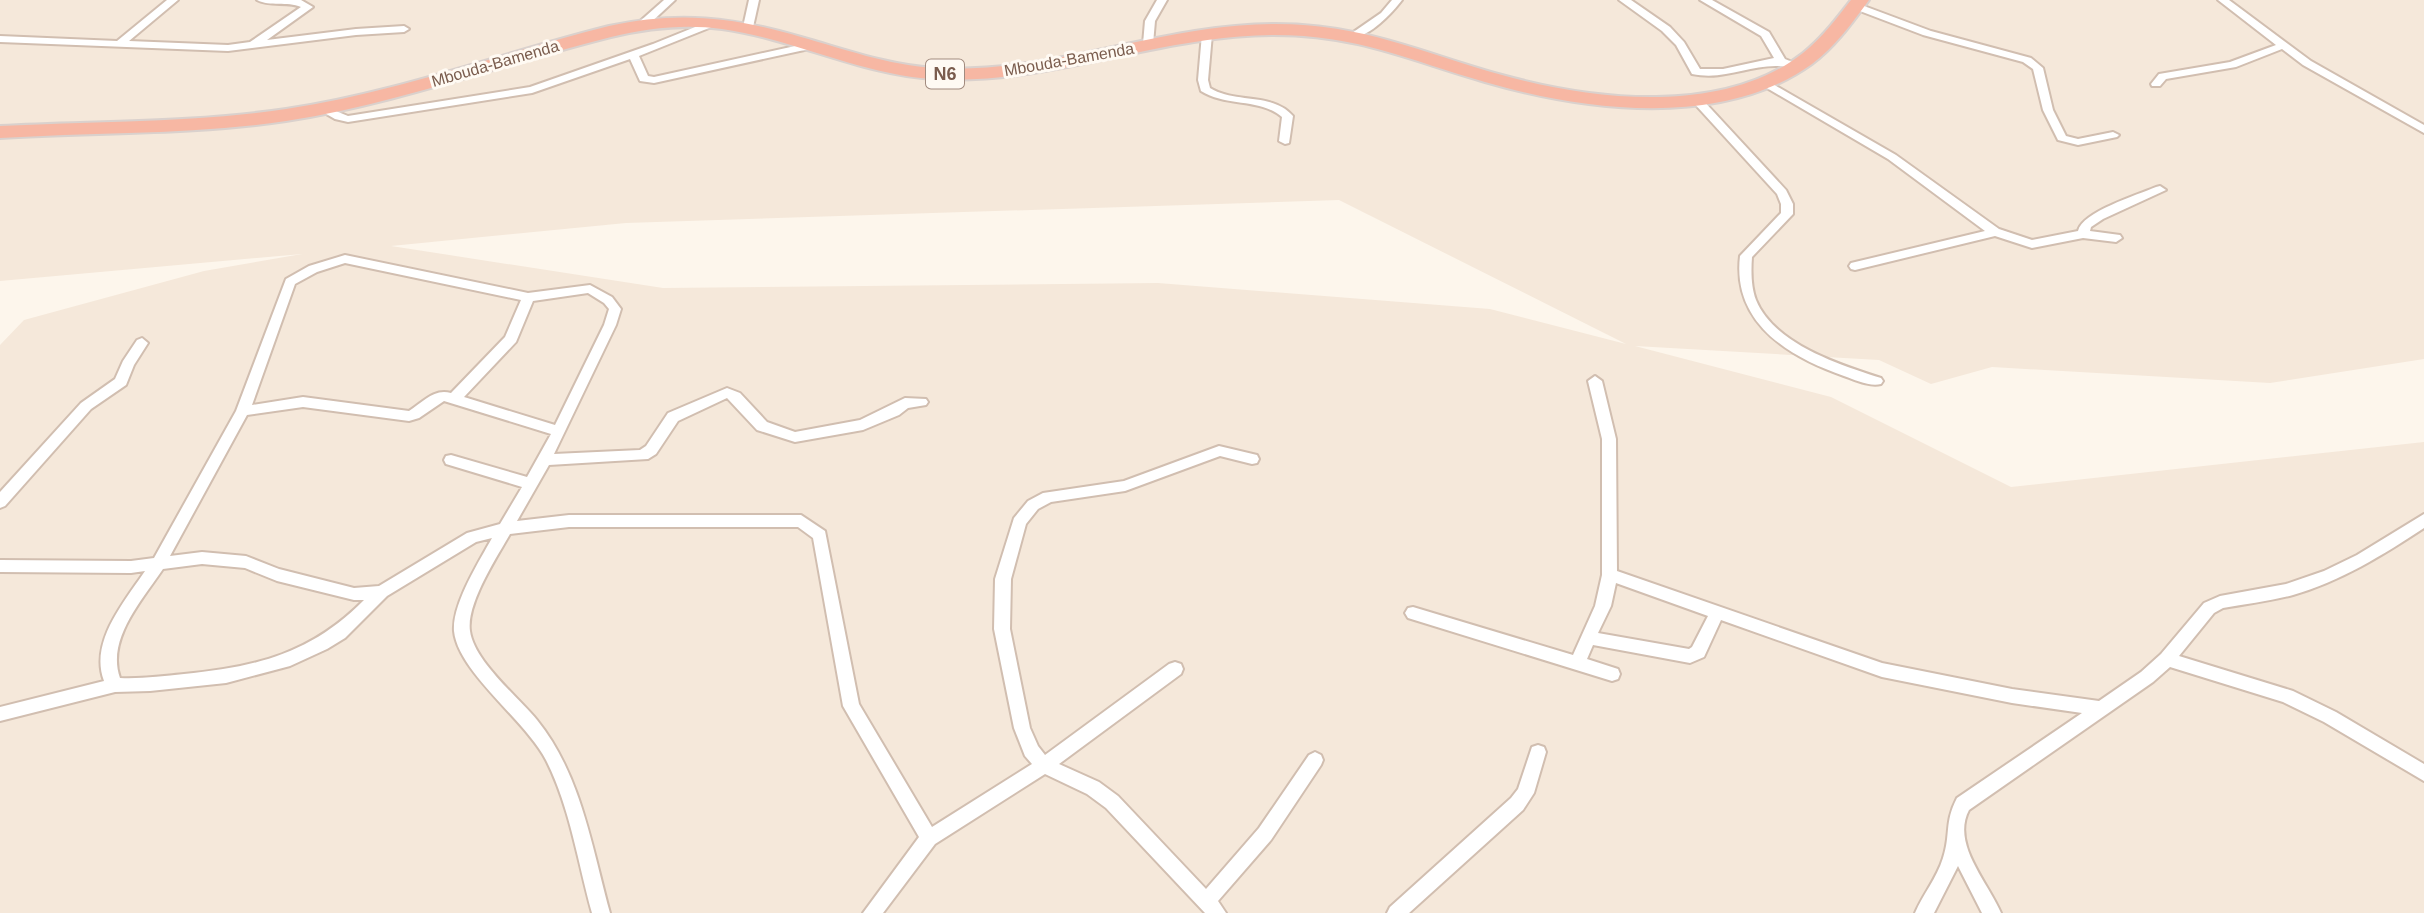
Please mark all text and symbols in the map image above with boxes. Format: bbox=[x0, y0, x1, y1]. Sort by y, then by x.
street label: Mbouda-Bamenda bbox=[430, 37, 561, 90]
street label: Mbouda-Bamenda bbox=[1003, 40, 1135, 79]
road number: N6 bbox=[926, 60, 964, 88]

